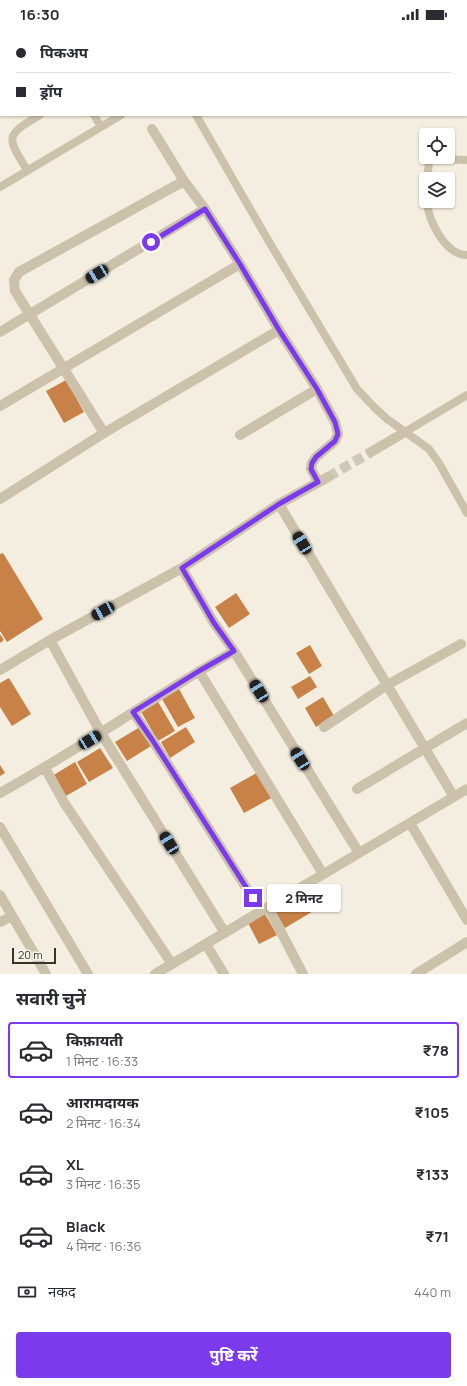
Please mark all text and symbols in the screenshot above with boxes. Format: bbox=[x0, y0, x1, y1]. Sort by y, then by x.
text: 16:30 bbox=[20, 4, 60, 25]
text: पिकअप bbox=[40, 42, 88, 63]
text: ड्रॉप bbox=[40, 81, 62, 102]
map controls bbox=[419, 128, 455, 208]
button: locate bbox=[419, 128, 455, 164]
button: layers bbox=[419, 172, 455, 208]
route start bbox=[142, 233, 160, 251]
car bbox=[84, 263, 110, 285]
car bbox=[291, 530, 313, 556]
car bbox=[90, 600, 116, 622]
car bbox=[248, 678, 270, 704]
car bbox=[77, 729, 103, 751]
car bbox=[289, 746, 311, 772]
car bbox=[158, 830, 180, 856]
callout: 2 मिनट bbox=[267, 884, 341, 912]
route end bbox=[244, 889, 262, 907]
text: 2 मिनट bbox=[285, 889, 323, 907]
scale bar bbox=[12, 946, 56, 965]
text: 20 m bbox=[18, 947, 43, 962]
text: सवारी चुनें bbox=[16, 986, 86, 1010]
text: किफ़ायती bbox=[66, 1030, 123, 1051]
icon: car bbox=[18, 1032, 54, 1068]
text: ₹78 bbox=[423, 1040, 449, 1061]
text: 1 मिनट · 16:33 bbox=[66, 1052, 138, 1070]
text: आरामदायक bbox=[66, 1092, 139, 1113]
icon: car bbox=[18, 1094, 54, 1130]
text: ₹105 bbox=[415, 1102, 449, 1123]
text: 2 मिनट · 16:34 bbox=[66, 1114, 141, 1132]
text: XL bbox=[66, 1154, 84, 1175]
icon: car bbox=[18, 1156, 54, 1192]
text: ₹133 bbox=[416, 1164, 449, 1185]
text: 3 मिनट · 16:35 bbox=[66, 1175, 141, 1193]
text: Black bbox=[66, 1216, 105, 1237]
icon: car bbox=[18, 1218, 54, 1254]
text: ₹71 bbox=[425, 1226, 449, 1247]
text: 4 मिनट · 16:36 bbox=[66, 1237, 142, 1255]
icon: cash bbox=[16, 1281, 38, 1303]
text: नकद bbox=[48, 1281, 76, 1302]
text: 440 m bbox=[414, 1283, 451, 1301]
button: पुष्टि करें bbox=[16, 1332, 451, 1378]

